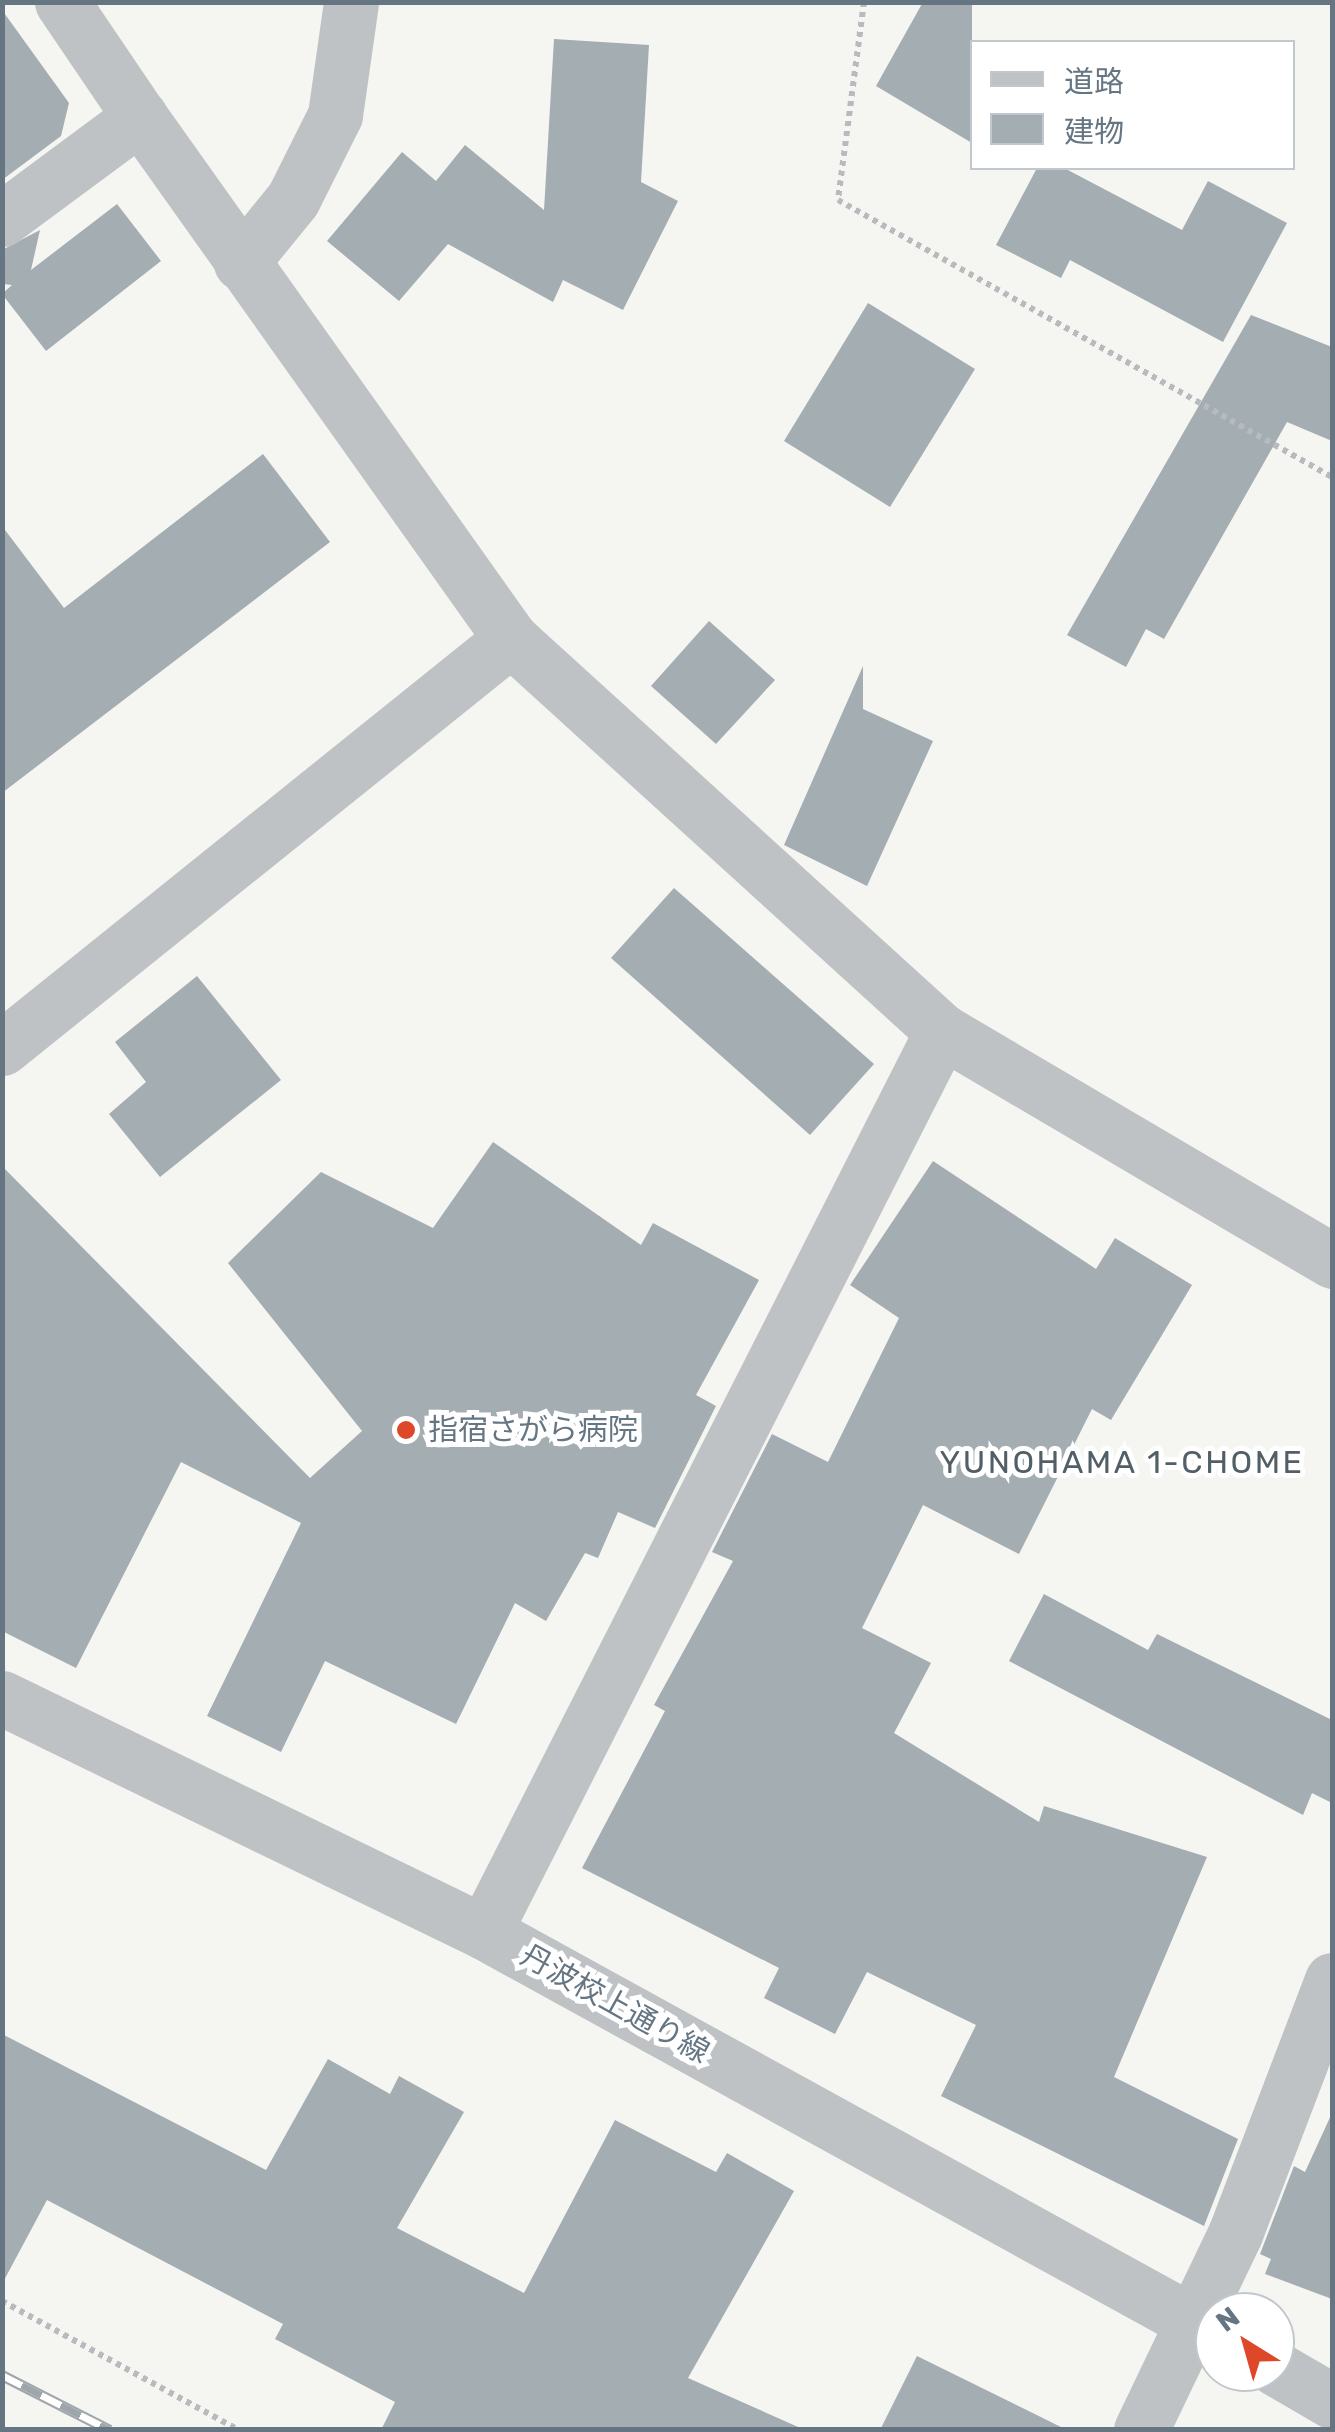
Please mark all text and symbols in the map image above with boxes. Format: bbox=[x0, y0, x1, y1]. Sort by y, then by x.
legend bbox=[970, 40, 1295, 170]
text: 道路 bbox=[1064, 64, 1124, 100]
text: 建物 bbox=[1064, 114, 1124, 150]
place label: 指宿さがら病院 bbox=[428, 1412, 638, 1448]
marker: 指宿さがら病院 bbox=[393, 1417, 419, 1443]
district label: YUNOHAMA 1-CHOME bbox=[939, 1443, 1305, 1481]
street label: 丹波校上通り線 bbox=[514, 1937, 716, 2071]
north arrow bbox=[1195, 2292, 1295, 2392]
text: N bbox=[1210, 2300, 1246, 2338]

